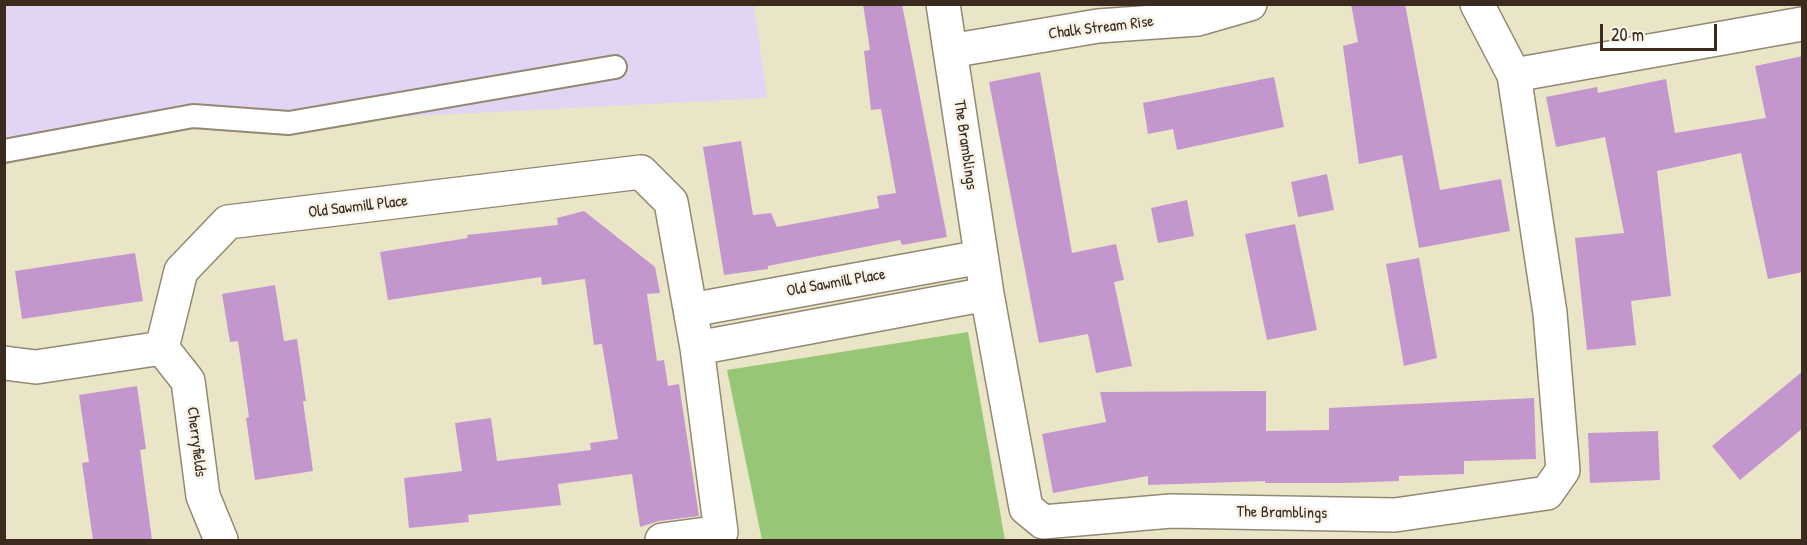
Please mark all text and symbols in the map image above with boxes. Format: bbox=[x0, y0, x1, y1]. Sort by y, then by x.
street label: Chalk Stream Rise bbox=[1047, 12, 1155, 44]
scale bar bbox=[1603, 12, 1720, 50]
text: 20 m bbox=[1611, 22, 1644, 47]
street label: The Bramblings bbox=[949, 99, 981, 191]
street label: Old Sawmill Place bbox=[307, 191, 409, 223]
street label: Old Sawmill Place bbox=[785, 265, 887, 301]
street label: Cherryfields bbox=[182, 406, 210, 478]
street label: The Bramblings bbox=[1237, 503, 1327, 523]

